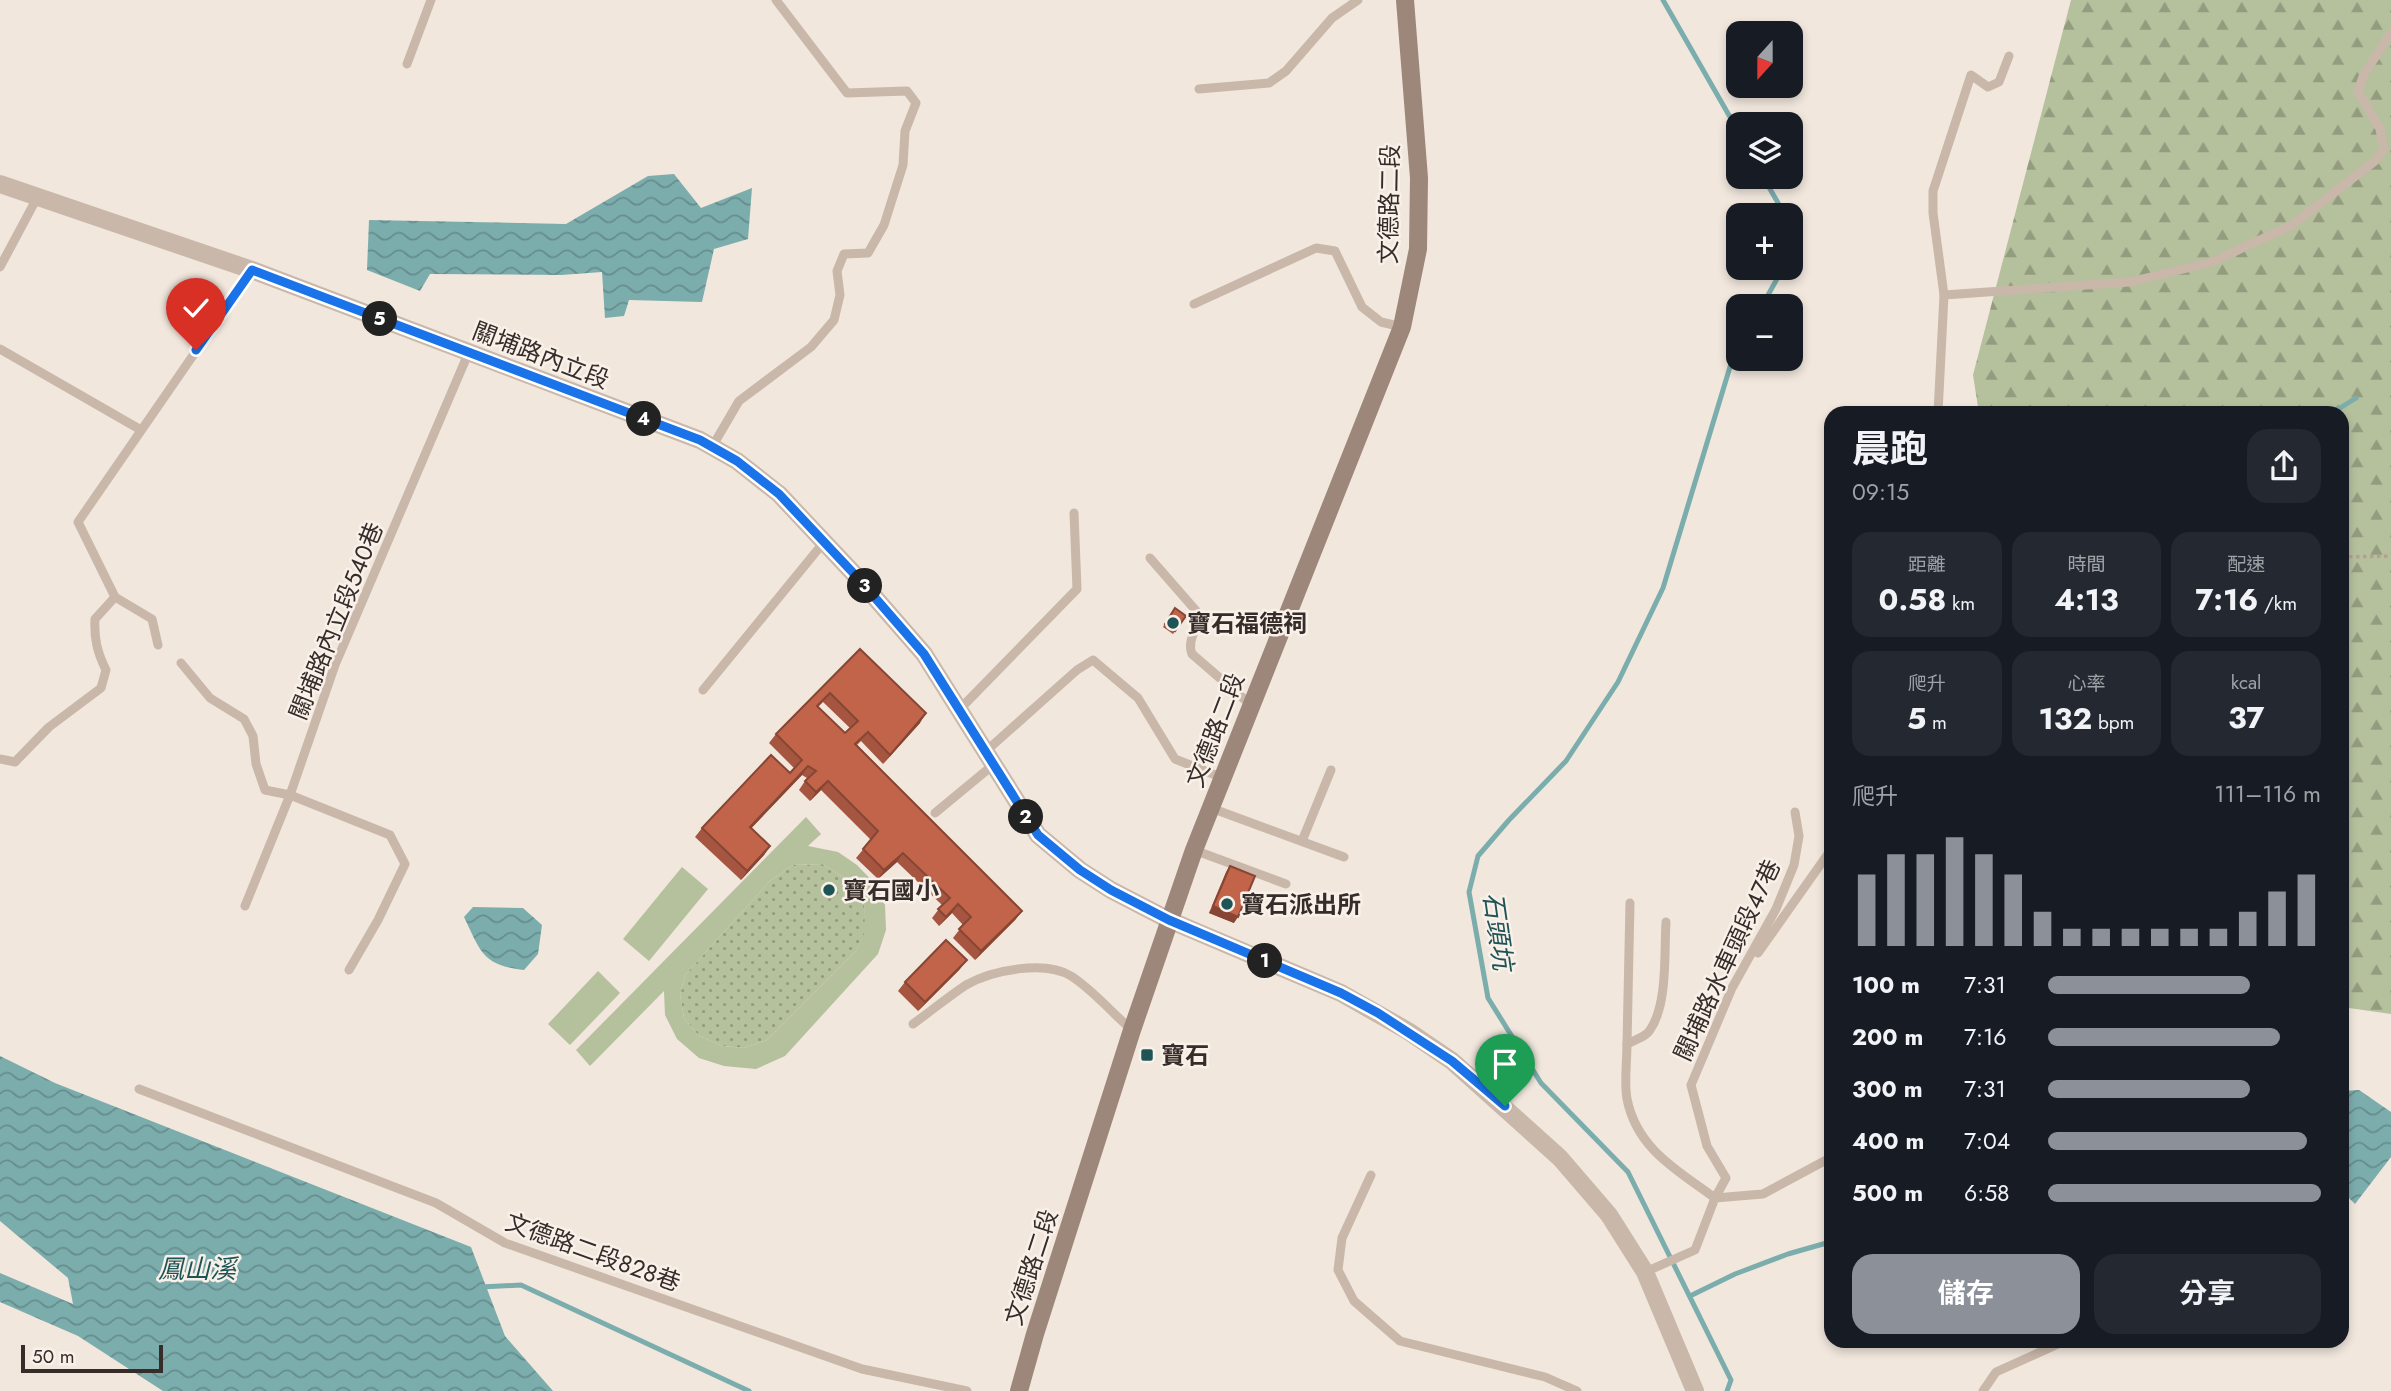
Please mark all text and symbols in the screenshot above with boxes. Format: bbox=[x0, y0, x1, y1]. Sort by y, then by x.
north arrow bbox=[1726, 21, 1802, 98]
map controls bbox=[1726, 21, 1803, 371]
button: layers bbox=[1726, 112, 1803, 189]
street label: 文德路二段 bbox=[1370, 144, 1408, 264]
button: + bbox=[1726, 203, 1803, 280]
pin bbox=[166, 278, 226, 350]
icon: check bbox=[177, 289, 215, 327]
button: − bbox=[1726, 294, 1803, 371]
pin: 5 bbox=[362, 302, 398, 336]
text: 5 bbox=[373, 305, 386, 332]
street label: 關埔路內立段 bbox=[468, 313, 614, 397]
pin: 4 bbox=[626, 402, 662, 436]
text: 4 bbox=[637, 405, 650, 432]
text: 晨跑 bbox=[1852, 421, 1928, 476]
button: share bbox=[2247, 429, 2321, 503]
text: 09:15 bbox=[1852, 475, 1909, 509]
street label: 關埔路內立段540巷 bbox=[280, 517, 392, 725]
text: 距離 bbox=[1908, 551, 1946, 578]
text: 時間 bbox=[2067, 551, 2106, 578]
text: 配速 bbox=[2227, 551, 2265, 578]
pin: 3 bbox=[848, 568, 882, 604]
text: 3 bbox=[859, 572, 870, 599]
text: 0.58 bbox=[1879, 578, 1946, 621]
text: 4:13 bbox=[2054, 578, 2119, 621]
text: 7:16 bbox=[2195, 578, 2258, 621]
text: km bbox=[1946, 590, 1975, 617]
text: /km bbox=[2258, 590, 2297, 617]
place label: 寶石福德祠 bbox=[1187, 606, 1307, 641]
marker: 寶石福德祠 bbox=[1165, 615, 1181, 631]
street label: 文德路二段 bbox=[1177, 668, 1253, 792]
text: kcal bbox=[2231, 669, 2262, 696]
text: 爬升 bbox=[1908, 670, 1946, 697]
text: 心率 bbox=[2067, 670, 2106, 697]
text: 37 bbox=[2228, 696, 2264, 739]
text: 5 bbox=[1907, 697, 1926, 740]
text: 132 bbox=[2039, 697, 2092, 740]
text: m bbox=[1926, 709, 1947, 736]
text: bpm bbox=[2092, 709, 2134, 736]
text: 111–116 m bbox=[2214, 777, 2321, 811]
text: 爬升 bbox=[1852, 779, 1898, 813]
pin: 2 bbox=[1009, 800, 1044, 834]
text: 2 bbox=[1019, 803, 1032, 830]
street label: 關埔路水車頭段47巷 bbox=[1665, 854, 1789, 1066]
place label: 寶石國小 bbox=[843, 873, 939, 908]
marker: 寶石國小 bbox=[821, 882, 837, 898]
place label: 寶石派出所 bbox=[1241, 887, 1361, 922]
water label: 石頭坑 bbox=[1474, 890, 1523, 976]
marker: 寶石派出所 bbox=[1219, 896, 1235, 912]
pin: 1 bbox=[1248, 944, 1282, 978]
text: 1 bbox=[1260, 947, 1269, 974]
text: 100 m bbox=[1852, 968, 1920, 1002]
text: 7:31 bbox=[1964, 968, 2006, 1002]
text: 200 m bbox=[1852, 1020, 1923, 1054]
text: 7:16 bbox=[1964, 1020, 2007, 1054]
pin bbox=[1475, 1034, 1535, 1106]
place label: 寶石 bbox=[1161, 1038, 1209, 1073]
icon: arrive bbox=[1486, 1045, 1524, 1083]
marker: 寶石 bbox=[1139, 1047, 1155, 1063]
text: 300 m bbox=[1852, 1072, 1923, 1106]
text: 7:31 bbox=[1964, 1072, 2006, 1106]
text: 400 m bbox=[1852, 1124, 1924, 1158]
text: 7:04 bbox=[1964, 1124, 2010, 1158]
text: 500 m bbox=[1852, 1176, 1923, 1210]
text: 6:58 bbox=[1964, 1176, 2010, 1210]
street label: 文德路二段828巷 bbox=[501, 1204, 685, 1300]
street label: 文德路二段 bbox=[996, 1205, 1066, 1329]
water label: 鳳山溪 bbox=[158, 1250, 240, 1288]
button: 儲存 bbox=[1852, 1254, 2080, 1334]
button: 分享 bbox=[2094, 1254, 2321, 1334]
scale bar bbox=[21, 1342, 163, 1374]
text: 50 m bbox=[32, 1343, 75, 1370]

